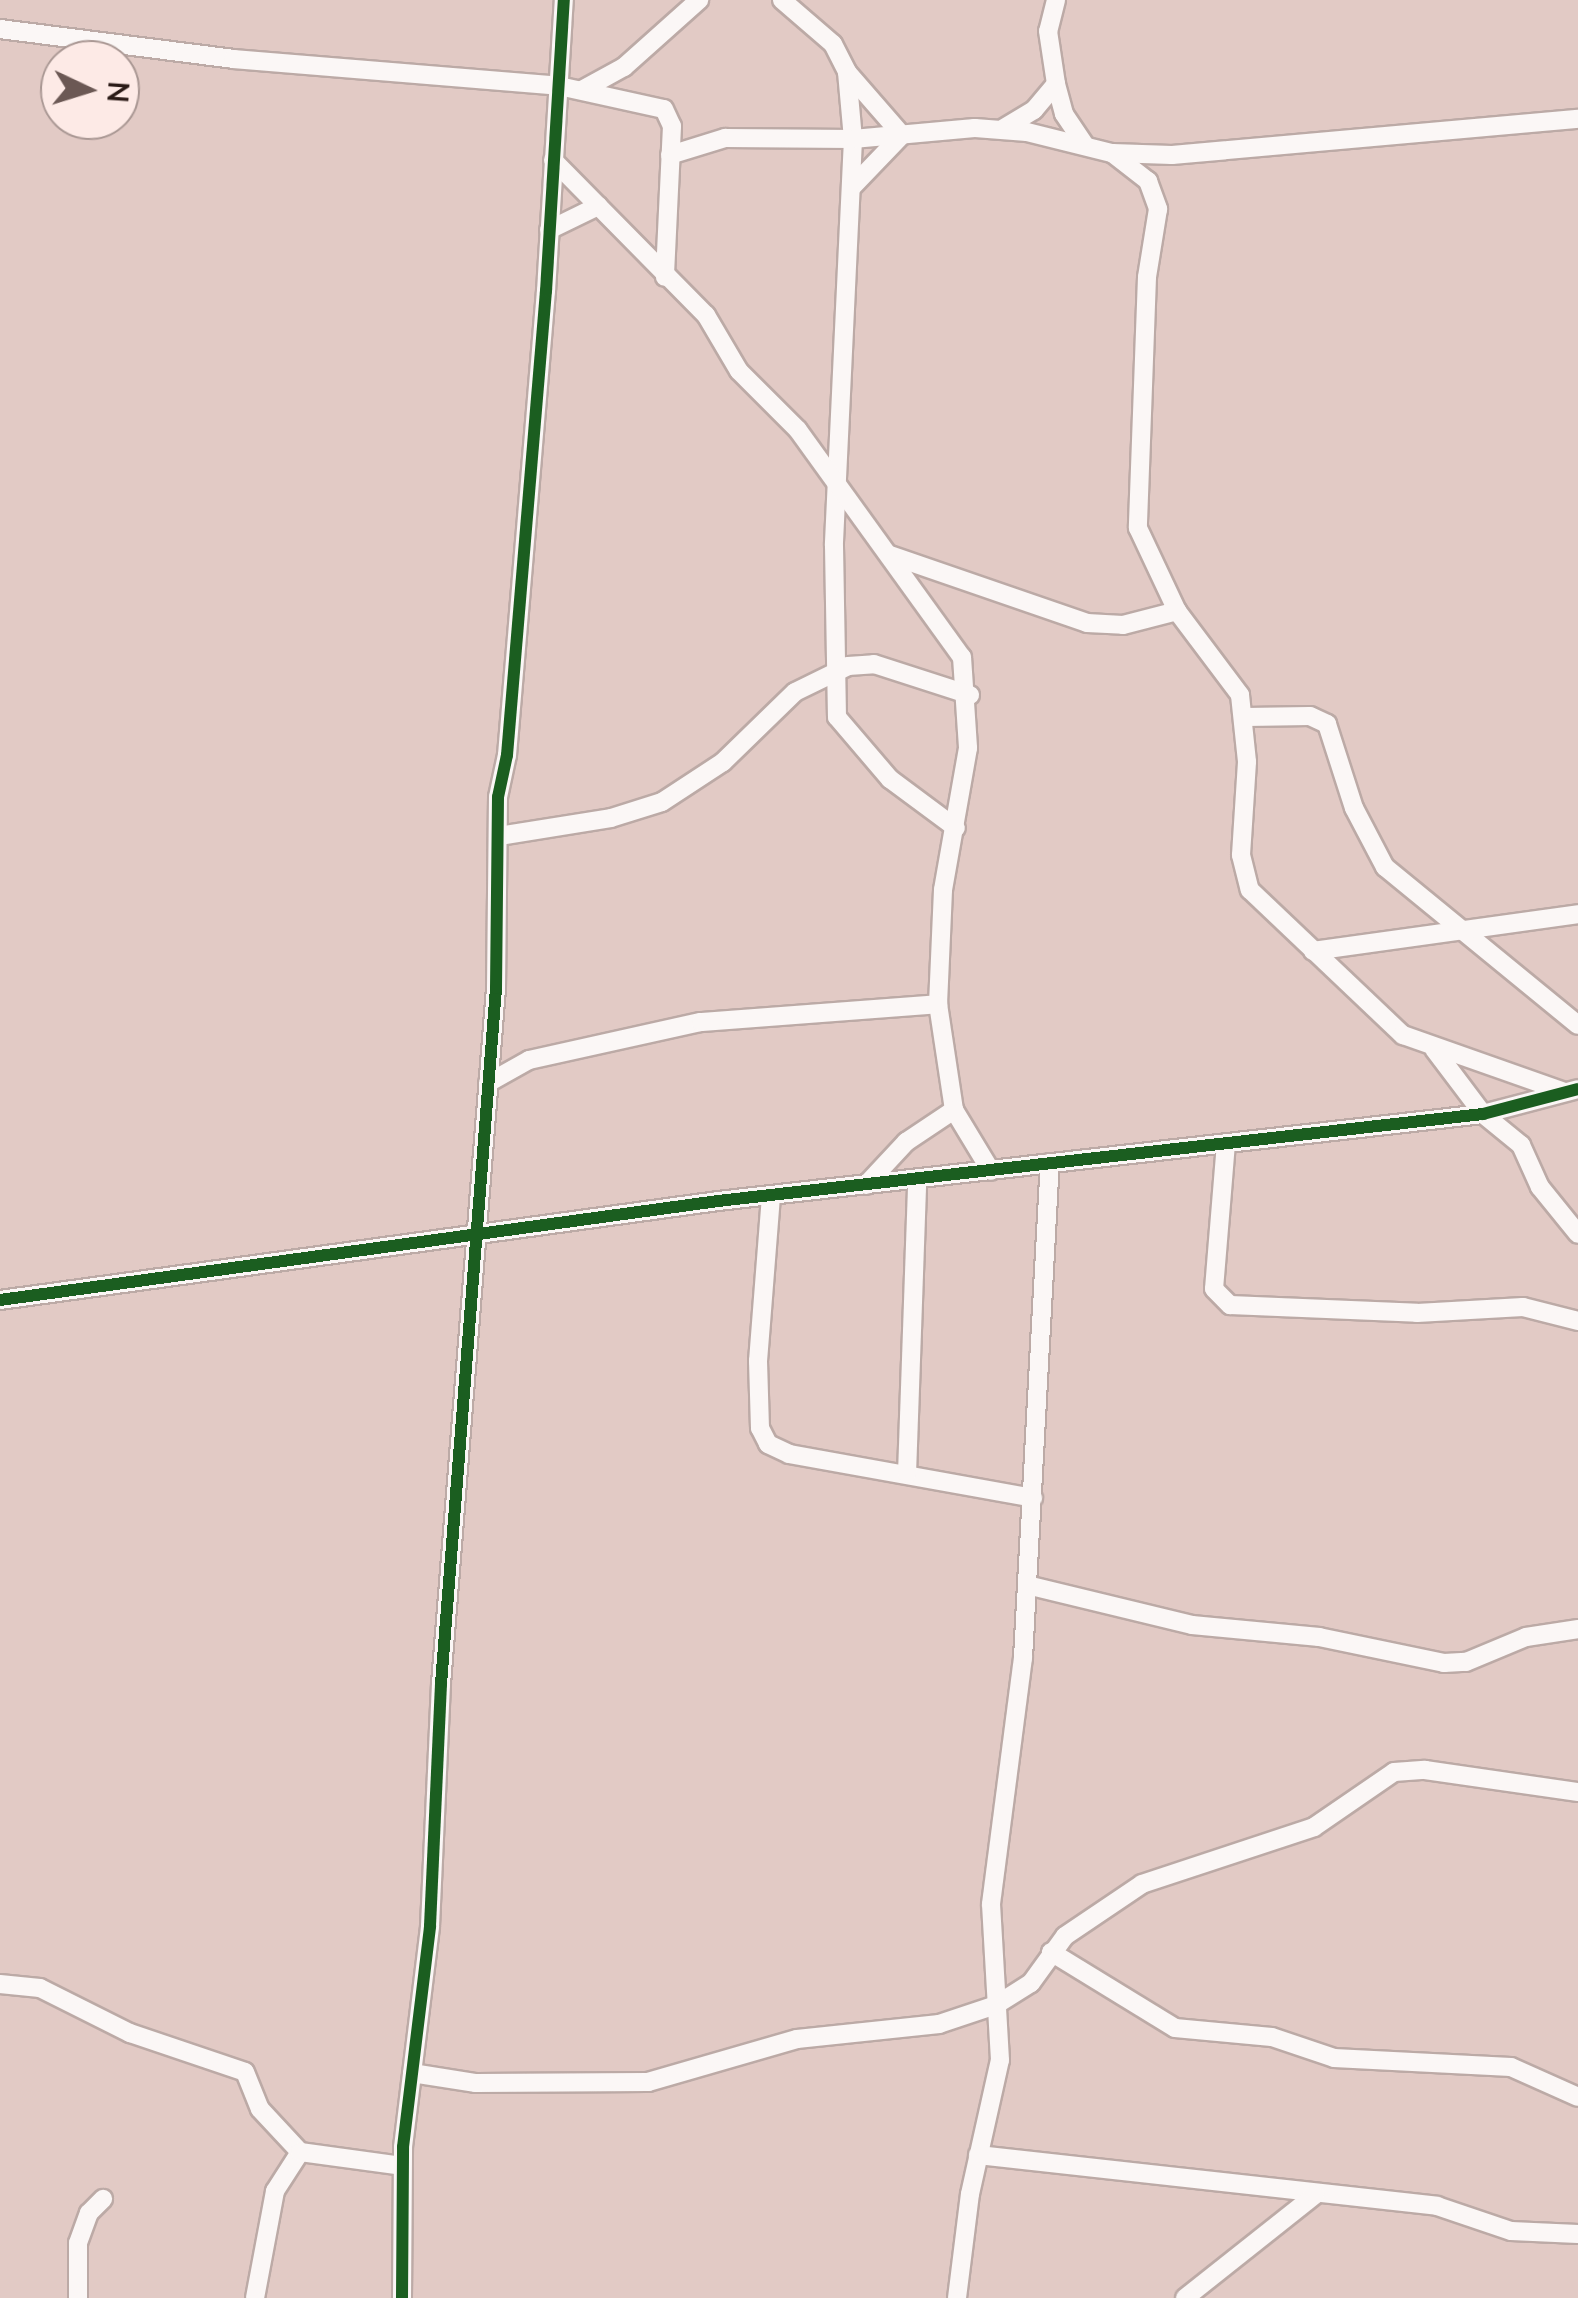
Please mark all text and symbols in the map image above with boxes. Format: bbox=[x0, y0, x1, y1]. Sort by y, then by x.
north arrow bbox=[40, 40, 140, 140]
text: N bbox=[100, 80, 137, 104]

